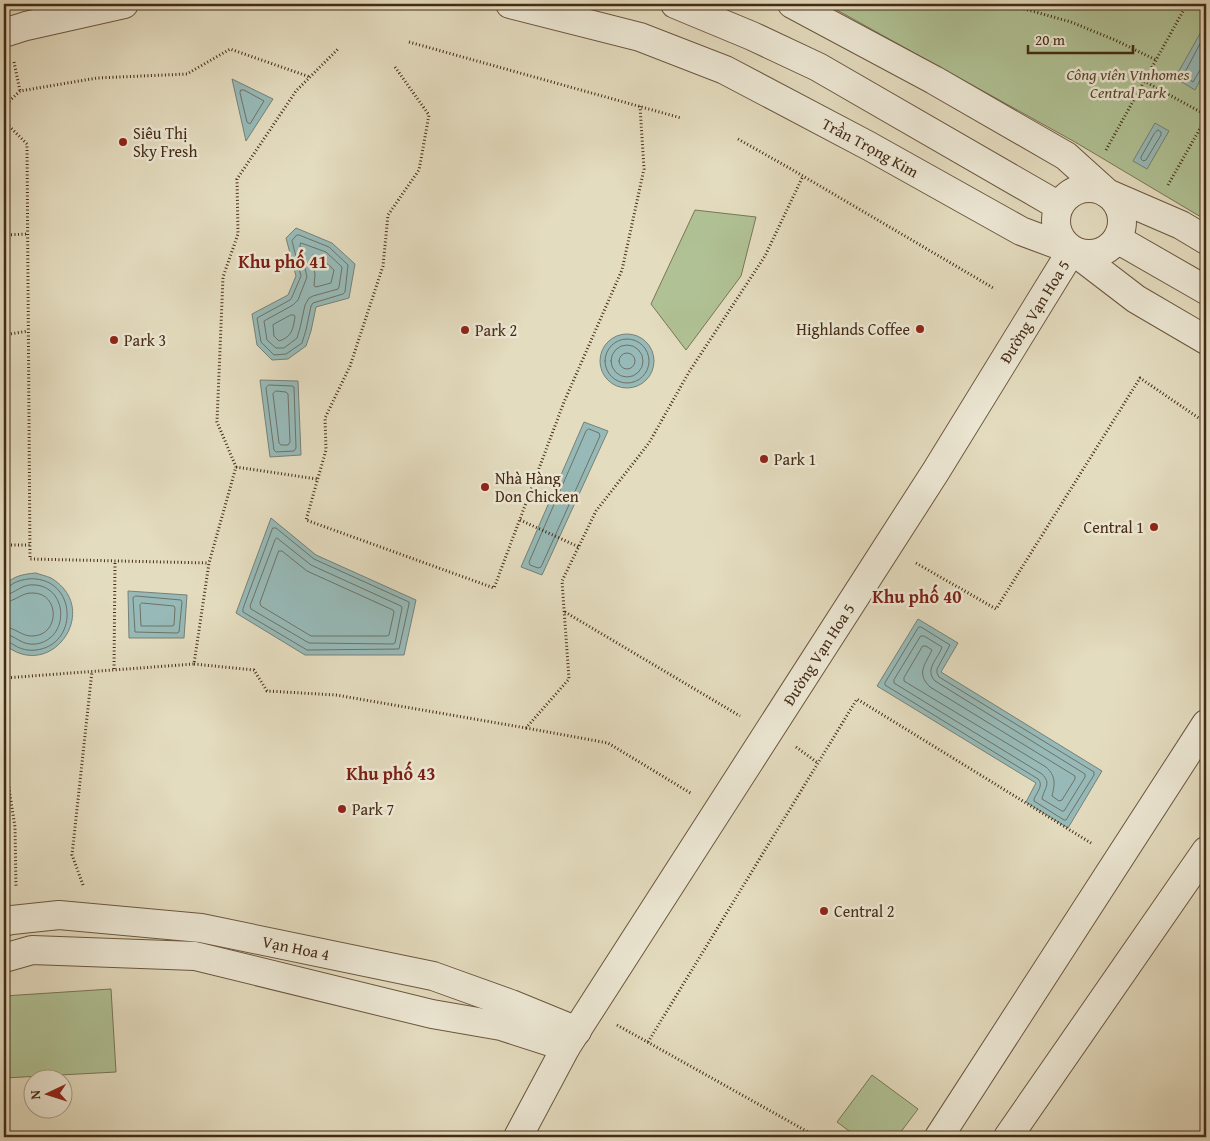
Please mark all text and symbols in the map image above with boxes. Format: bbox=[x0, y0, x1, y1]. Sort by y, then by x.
scale bar bbox=[1028, 22, 1132, 54]
text: 20 m bbox=[1035, 29, 1066, 50]
park label: Công viên Vinhomes Central Park bbox=[1066, 62, 1190, 104]
street label: Trần Trọng Kim bbox=[818, 111, 923, 183]
place label: Siêu Thị Sky Fresh bbox=[133, 121, 197, 163]
marker: Siêu Thị Sky Fresh bbox=[117, 136, 129, 148]
district label: Khu phố 41 bbox=[238, 248, 328, 275]
street label: Đường Vạn Hoa 5 bbox=[993, 255, 1075, 368]
place label: Highlands Coffee bbox=[796, 317, 910, 341]
place label: Park 2 bbox=[475, 318, 517, 342]
marker: Highlands Coffee bbox=[914, 323, 926, 335]
marker: Park 2 bbox=[459, 324, 471, 336]
place label: Park 3 bbox=[124, 328, 166, 352]
marker: Park 3 bbox=[108, 334, 120, 346]
place label: Park 1 bbox=[774, 447, 816, 471]
marker: Park 1 bbox=[758, 453, 770, 465]
place label: Nhà Hàng Don Chicken bbox=[495, 466, 579, 508]
marker: Nhà Hàng Don Chicken bbox=[479, 481, 491, 493]
place label: Central 1 bbox=[1083, 515, 1144, 539]
marker: Central 1 bbox=[1148, 521, 1160, 533]
district label: Khu phố 40 bbox=[872, 583, 962, 610]
street label: Đường Vạn Hoa 5 bbox=[777, 598, 860, 710]
district label: Khu phố 43 bbox=[346, 760, 436, 787]
place label: Park 7 bbox=[352, 797, 394, 821]
marker: Park 7 bbox=[336, 803, 348, 815]
place label: Central 2 bbox=[834, 899, 895, 923]
marker: Central 2 bbox=[818, 905, 830, 917]
street label: Vạn Hoa 4 bbox=[260, 929, 332, 966]
north arrow bbox=[22, 1068, 72, 1118]
text: N bbox=[25, 1089, 45, 1100]

